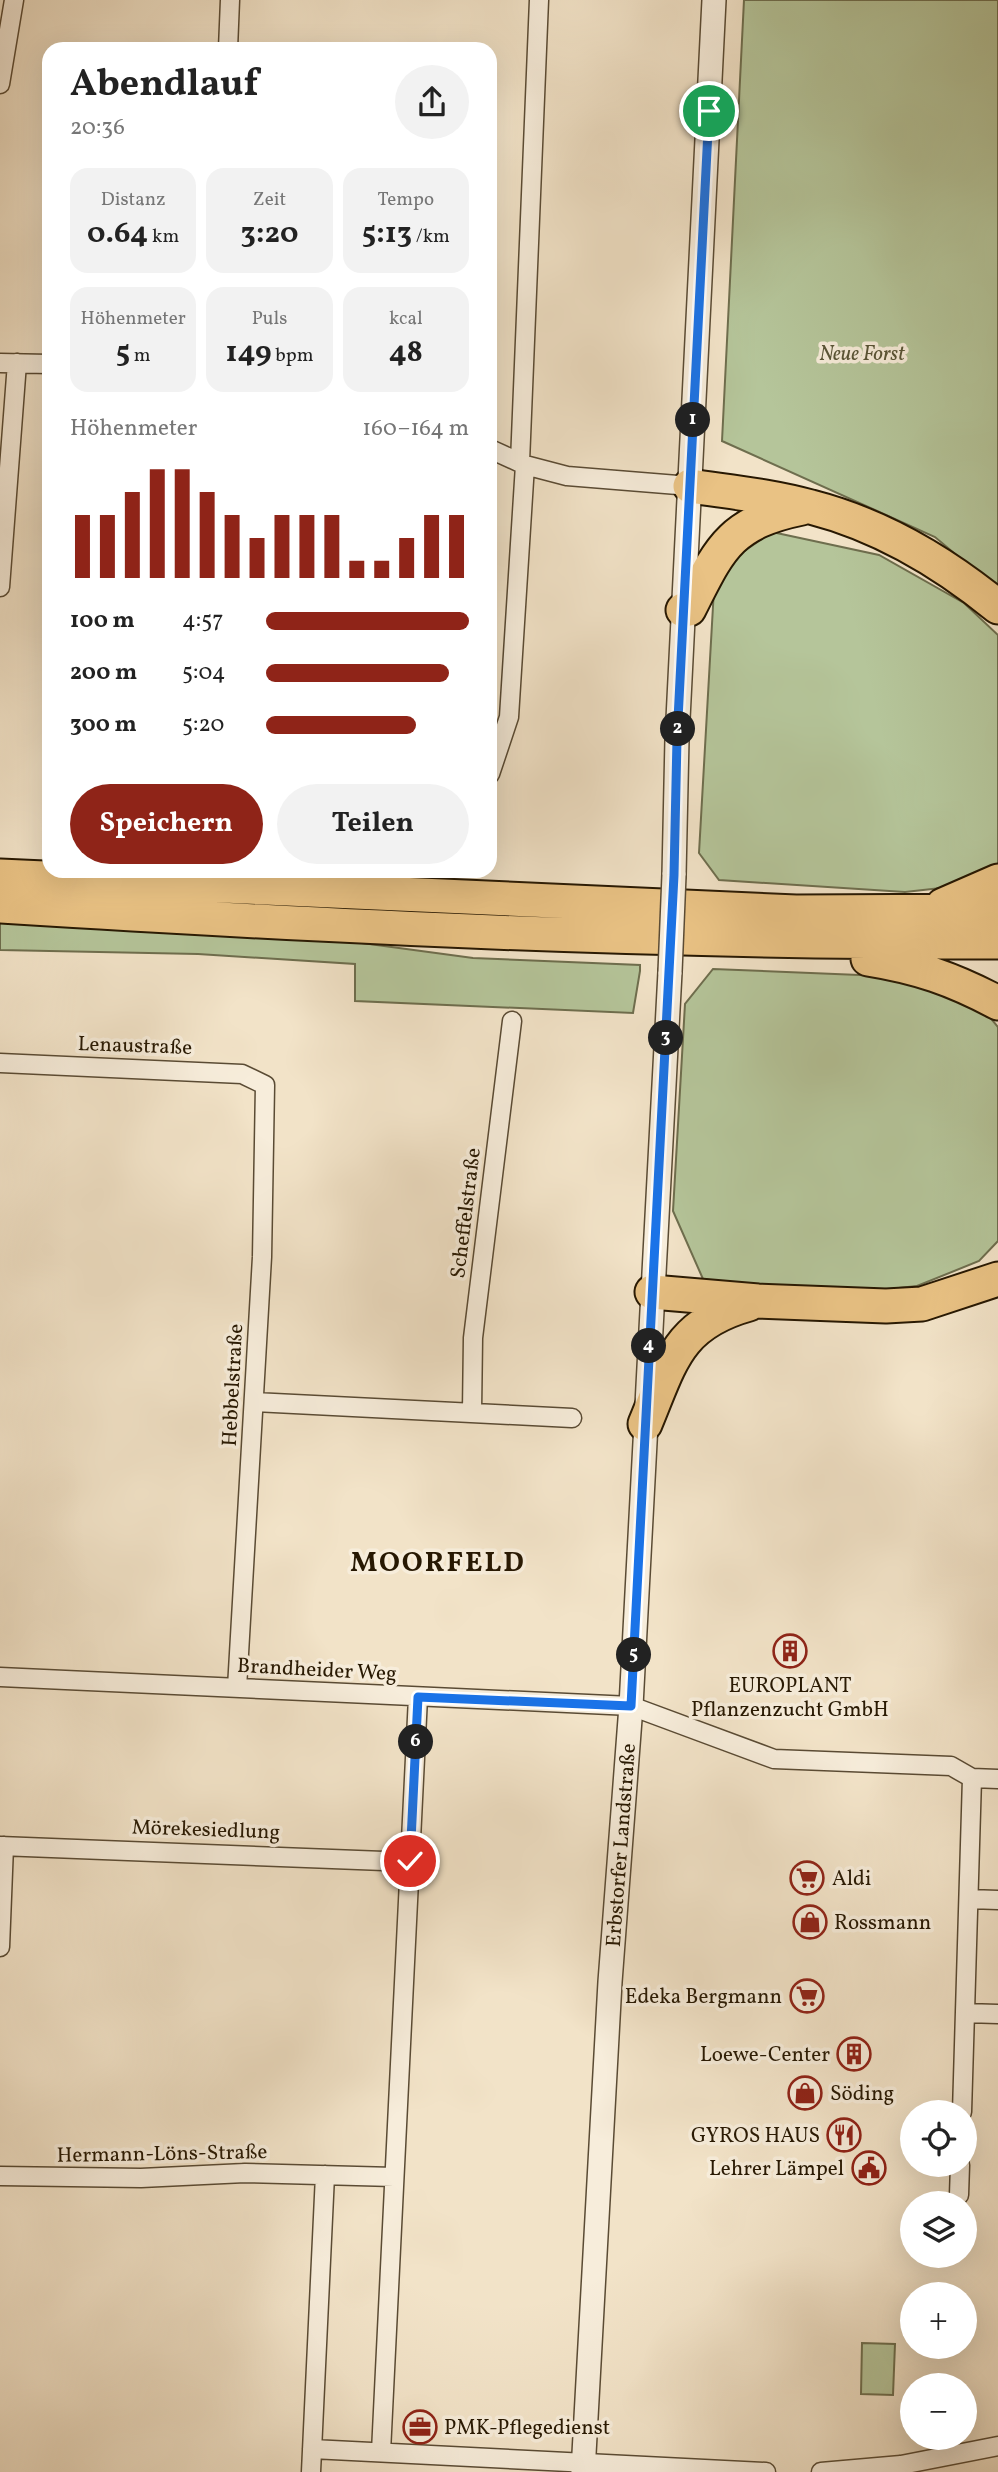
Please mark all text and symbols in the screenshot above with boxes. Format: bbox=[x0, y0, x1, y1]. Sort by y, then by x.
text: Abendlauf bbox=[70, 59, 258, 112]
button: share bbox=[395, 65, 469, 139]
pin bbox=[679, 81, 739, 141]
icon: arrive bbox=[690, 92, 728, 130]
text: 20:36 bbox=[70, 112, 125, 144]
text: Distanz bbox=[101, 187, 166, 213]
text: Zeit bbox=[253, 187, 286, 213]
text: Tempo bbox=[378, 187, 434, 213]
text: 0.64 bbox=[87, 213, 148, 255]
text: 3:20 bbox=[241, 213, 298, 255]
text: 5:13 bbox=[362, 213, 412, 255]
text: km bbox=[148, 224, 179, 250]
text: /km bbox=[412, 224, 450, 250]
text: Höhenmeter bbox=[81, 306, 186, 332]
text: Puls bbox=[252, 306, 287, 332]
text: kcal bbox=[389, 306, 423, 332]
text: 5 bbox=[116, 332, 130, 374]
text: 149 bbox=[226, 332, 272, 374]
text: 48 bbox=[389, 332, 423, 374]
park label: Neue Forst bbox=[819, 340, 906, 369]
text: m bbox=[130, 343, 151, 369]
text: bpm bbox=[272, 343, 313, 369]
pin: 1 bbox=[676, 402, 710, 438]
text: 1 bbox=[689, 406, 696, 432]
text: Höhenmeter bbox=[70, 413, 197, 445]
text: 160–164 m bbox=[362, 413, 469, 445]
text: 100 m bbox=[70, 605, 135, 637]
text: 4:57 bbox=[182, 605, 223, 637]
text: 200 m bbox=[70, 657, 137, 689]
text: 5:04 bbox=[182, 657, 225, 689]
text: 300 m bbox=[70, 709, 137, 741]
text: 5:20 bbox=[182, 709, 224, 741]
pin: 2 bbox=[660, 712, 696, 746]
text: 2 bbox=[673, 715, 682, 741]
button: Speichern bbox=[70, 784, 263, 864]
button: Teilen bbox=[277, 784, 469, 864]
pin: 3 bbox=[648, 1020, 684, 1056]
text: 3 bbox=[661, 1024, 670, 1050]
street label: Lenaustraße bbox=[77, 1030, 193, 1063]
street label: Scheffelstraße bbox=[444, 1146, 489, 1280]
street label: Hebbelstraße bbox=[216, 1323, 251, 1447]
pin: 4 bbox=[632, 1328, 666, 1364]
text: 4 bbox=[643, 1332, 654, 1358]
district label: MOORFELD bbox=[350, 1544, 526, 1583]
building icon: EUROPLANT Pflanzenzucht GmbH bbox=[771, 1632, 809, 1670]
pin: 5 bbox=[616, 1638, 652, 1672]
text: 5 bbox=[629, 1641, 638, 1667]
street label: Brandheider Weg bbox=[236, 1652, 397, 1689]
place label: EUROPLANT Pflanzenzucht GmbH bbox=[691, 1672, 889, 1725]
pin: 6 bbox=[398, 1724, 434, 1760]
text: 6 bbox=[410, 1728, 421, 1754]
street label: Erbstorfer Landstraße bbox=[600, 1742, 644, 1948]
street label: Mörekesiedlung bbox=[131, 1813, 281, 1848]
pin bbox=[380, 1831, 440, 1891]
icon: check bbox=[391, 1842, 429, 1880]
supermarket icon: Aldi bbox=[788, 1859, 826, 1897]
place label: Aldi bbox=[832, 1865, 871, 1894]
shop icon: Rossmann bbox=[791, 1903, 829, 1941]
place label: Rossmann bbox=[834, 1909, 931, 1938]
supermarket icon: Edeka Bergmann bbox=[788, 1977, 826, 2015]
place label: Edeka Bergmann bbox=[625, 1983, 782, 2012]
building icon: Loewe-Center bbox=[835, 2035, 873, 2073]
place label: Loewe-Center bbox=[700, 2041, 830, 2070]
shop icon: Söding bbox=[786, 2074, 824, 2112]
place label: Söding bbox=[830, 2080, 894, 2109]
map controls bbox=[900, 2100, 977, 2450]
button: locate bbox=[900, 2100, 977, 2177]
restaurant icon: GYROS HAUS bbox=[825, 2116, 863, 2154]
place label: GYROS HAUS bbox=[691, 2122, 820, 2151]
street label: Hermann-Löns-Straße bbox=[56, 2138, 268, 2171]
public building icon: Lehrer Lämpel bbox=[850, 2149, 888, 2187]
place label: Lehrer Lämpel bbox=[709, 2155, 844, 2184]
button: layers bbox=[900, 2191, 977, 2268]
button: + bbox=[900, 2282, 977, 2359]
button: − bbox=[900, 2373, 977, 2450]
office icon: PMK-Pflegedienst bbox=[401, 2408, 439, 2446]
place label: PMK-Pflegedienst bbox=[444, 2414, 610, 2443]

